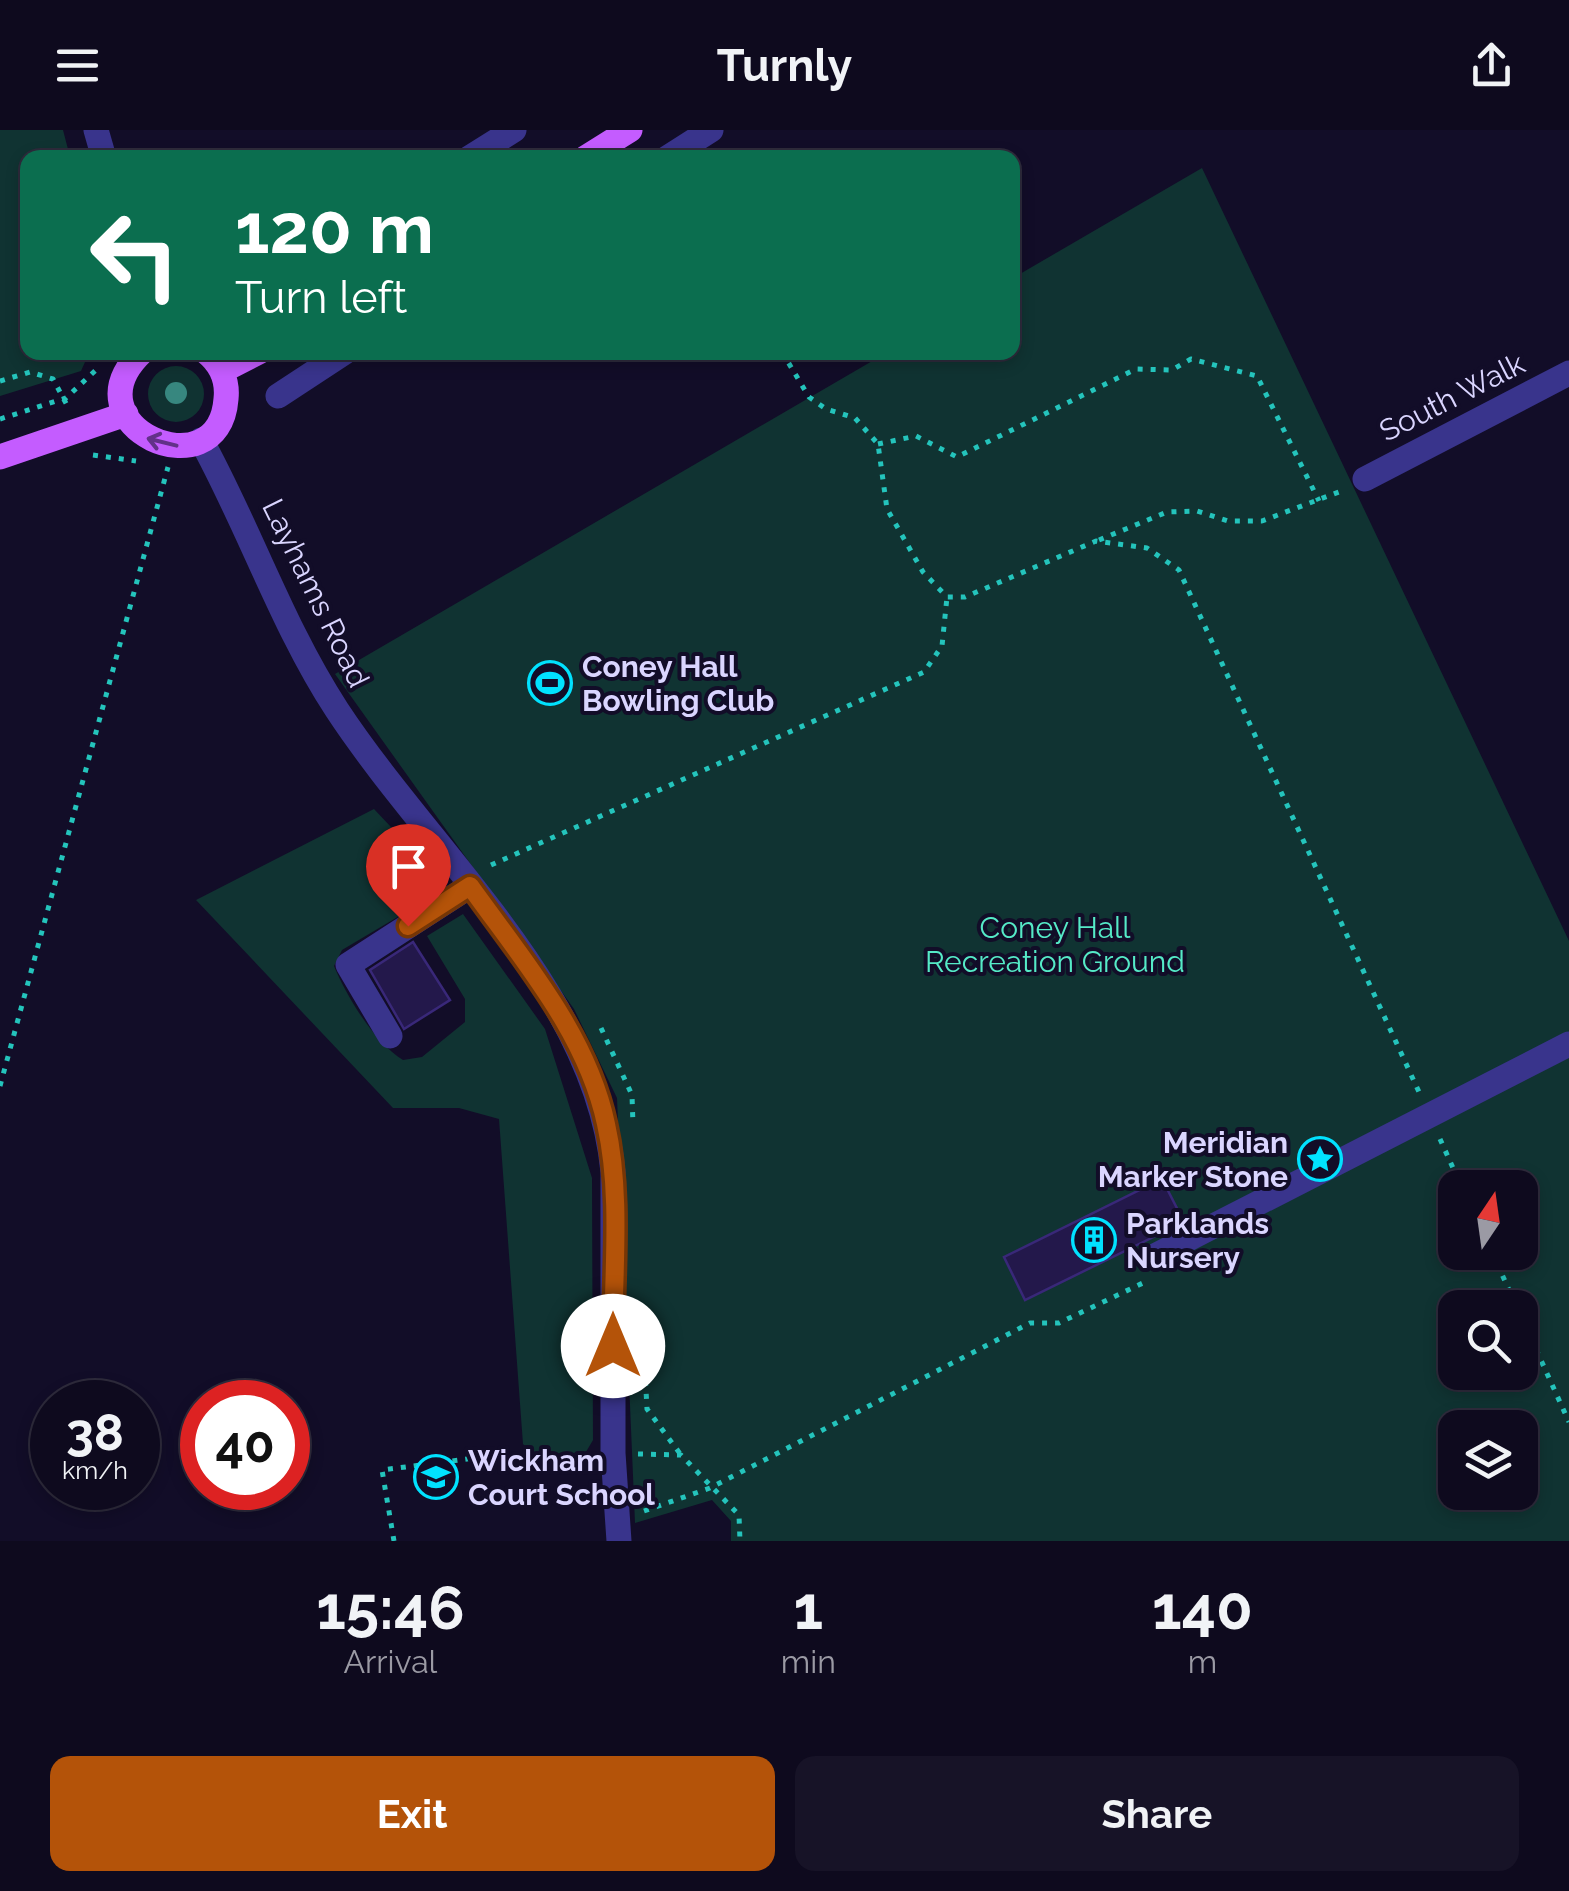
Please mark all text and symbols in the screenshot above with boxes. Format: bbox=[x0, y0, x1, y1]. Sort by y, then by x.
icon: menu bbox=[50, 38, 105, 93]
icon: share bbox=[1464, 38, 1519, 93]
text: Turnly bbox=[717, 39, 852, 92]
text: 120 m bbox=[235, 187, 434, 269]
icon: left bbox=[70, 190, 200, 320]
text: Turn left bbox=[235, 271, 407, 324]
street label: South Walk bbox=[1374, 345, 1531, 449]
one-way arrow bbox=[147, 432, 179, 450]
street label: Layhams Road bbox=[255, 493, 377, 693]
place label: Coney Hall Bowling Club bbox=[582, 649, 774, 718]
sports icon: Coney Hall Bowling Club bbox=[527, 660, 573, 706]
pin bbox=[366, 824, 451, 927]
icon: arrive bbox=[381, 839, 436, 894]
park label: Coney Hall Recreation Ground bbox=[925, 910, 1185, 979]
place label: Meridian Marker Stone bbox=[1098, 1125, 1288, 1194]
place icon: Meridian Marker Stone bbox=[1297, 1136, 1343, 1182]
north arrow bbox=[1438, 1170, 1538, 1270]
map controls bbox=[1438, 1170, 1538, 1510]
place label: Parklands Nursery bbox=[1126, 1206, 1269, 1275]
building icon: Parklands Nursery bbox=[1071, 1217, 1117, 1263]
button: search bbox=[1438, 1290, 1538, 1390]
position arrow bbox=[561, 1294, 665, 1398]
speed limit sign: 40 bbox=[180, 1380, 310, 1510]
text: 38 bbox=[66, 1403, 124, 1462]
button: layers bbox=[1438, 1410, 1538, 1510]
place label: Wickham Court School bbox=[468, 1443, 655, 1512]
school or university icon: Wickham Court School bbox=[413, 1454, 459, 1500]
text: km/h bbox=[62, 1455, 128, 1485]
text: 15:46 bbox=[316, 1573, 465, 1643]
text: 1 bbox=[794, 1573, 823, 1643]
text: 140 bbox=[1152, 1573, 1253, 1643]
text: Arrival bbox=[343, 1643, 437, 1680]
text: min bbox=[781, 1643, 836, 1680]
text: m bbox=[1188, 1643, 1217, 1680]
button: Exit bbox=[50, 1756, 775, 1871]
button: Share bbox=[795, 1756, 1519, 1871]

